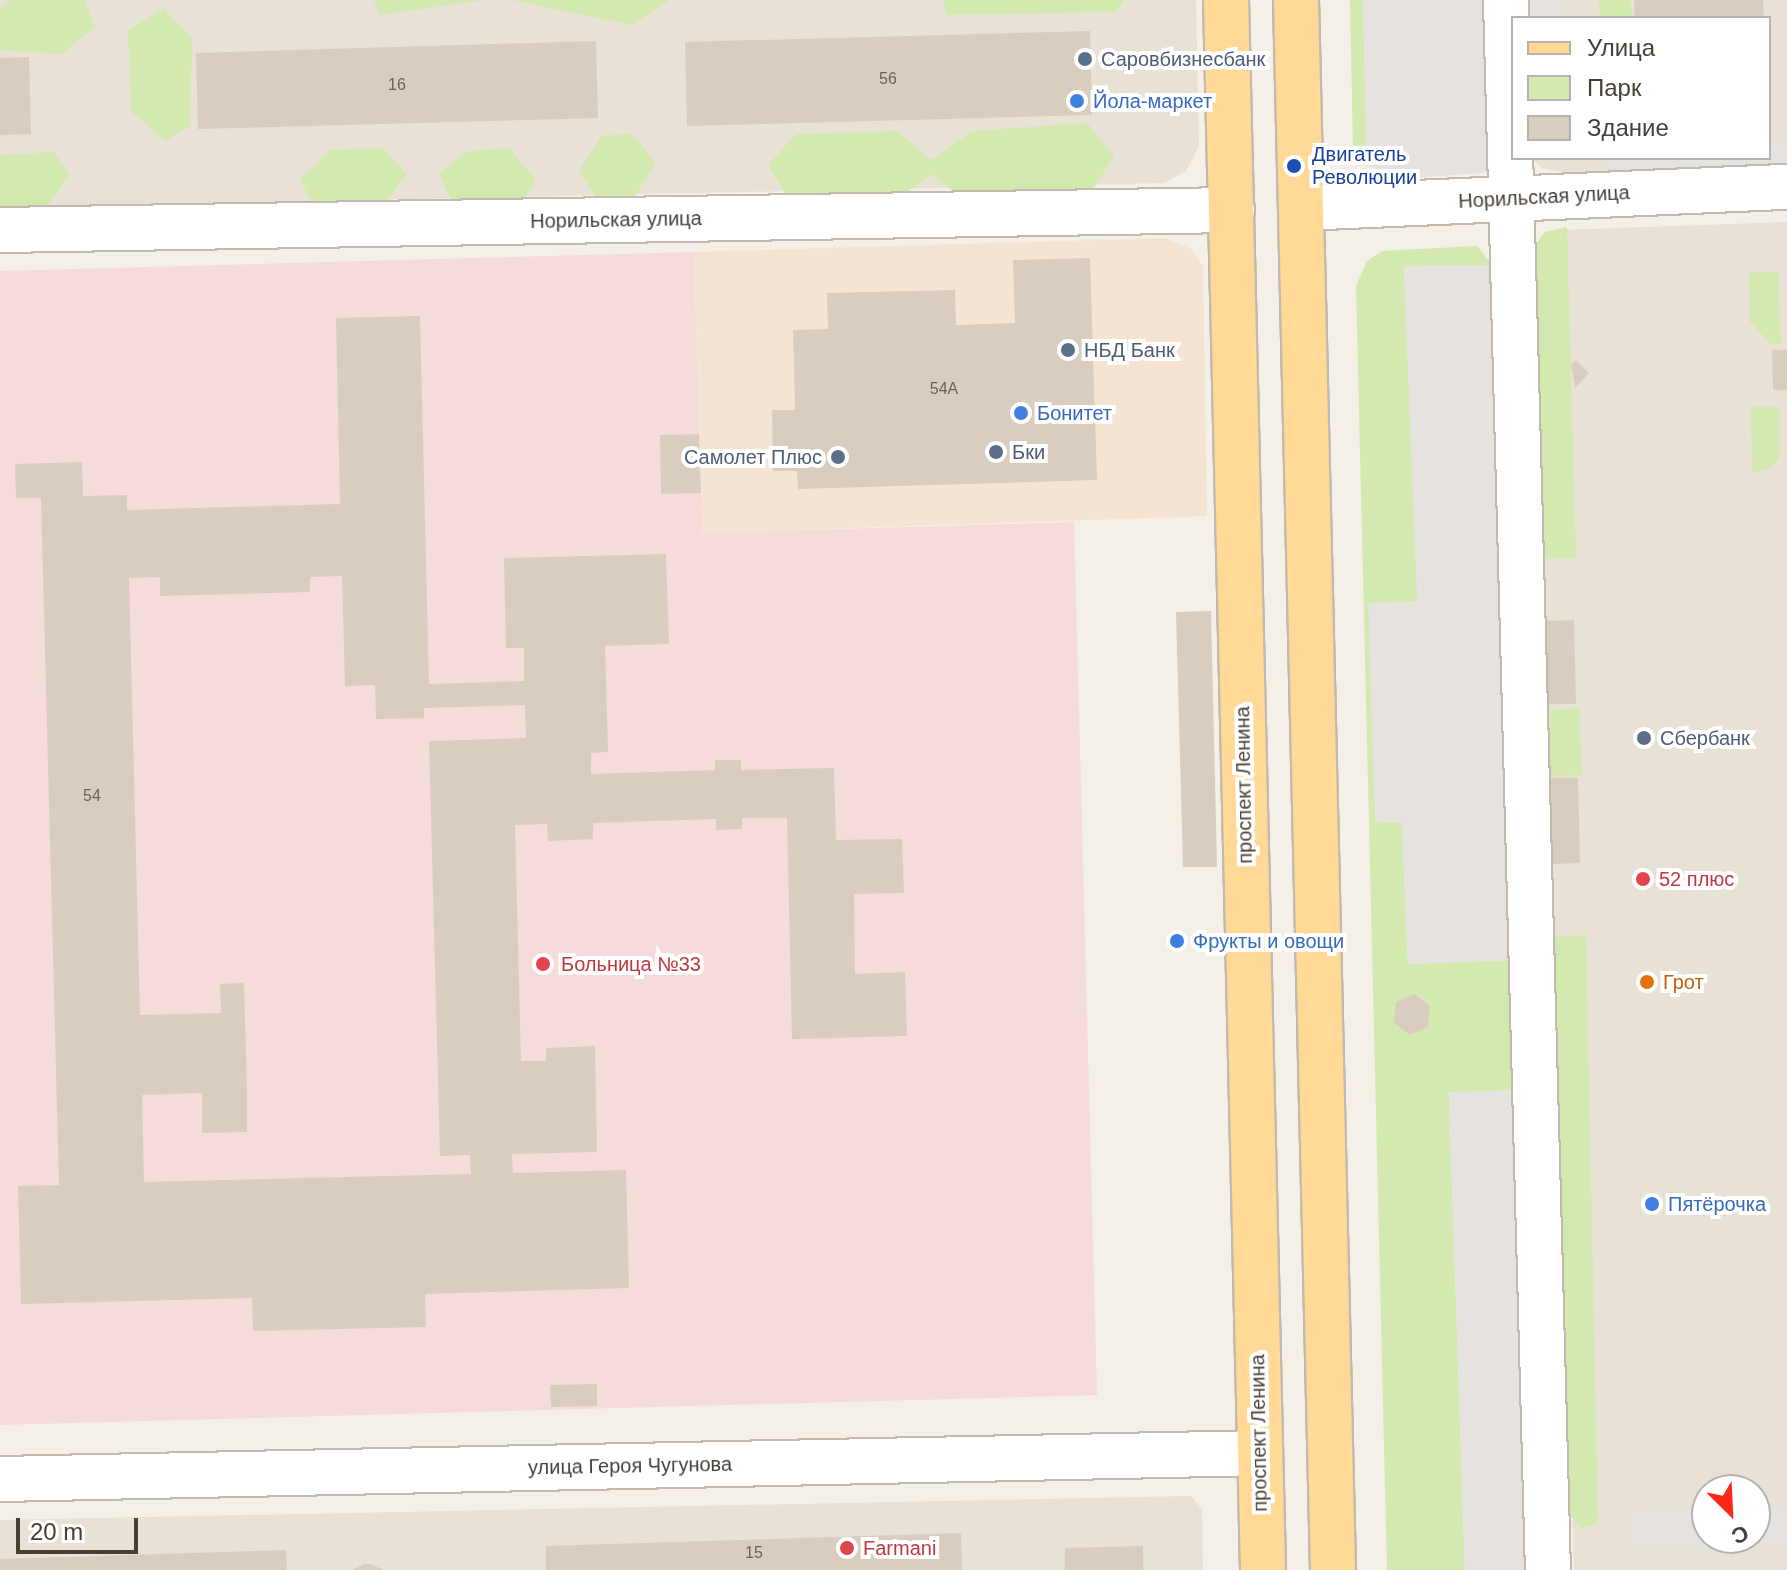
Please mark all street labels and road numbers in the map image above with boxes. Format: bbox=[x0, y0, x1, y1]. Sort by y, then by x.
street label: Норильская улица bbox=[1458, 181, 1630, 213]
street label: Норильская улица bbox=[530, 207, 702, 233]
street label: проспект Ленина bbox=[1231, 706, 1257, 864]
street label: проспект Ленина bbox=[1246, 1354, 1272, 1512]
street label: улица Героя Чугунова bbox=[528, 1452, 732, 1480]

